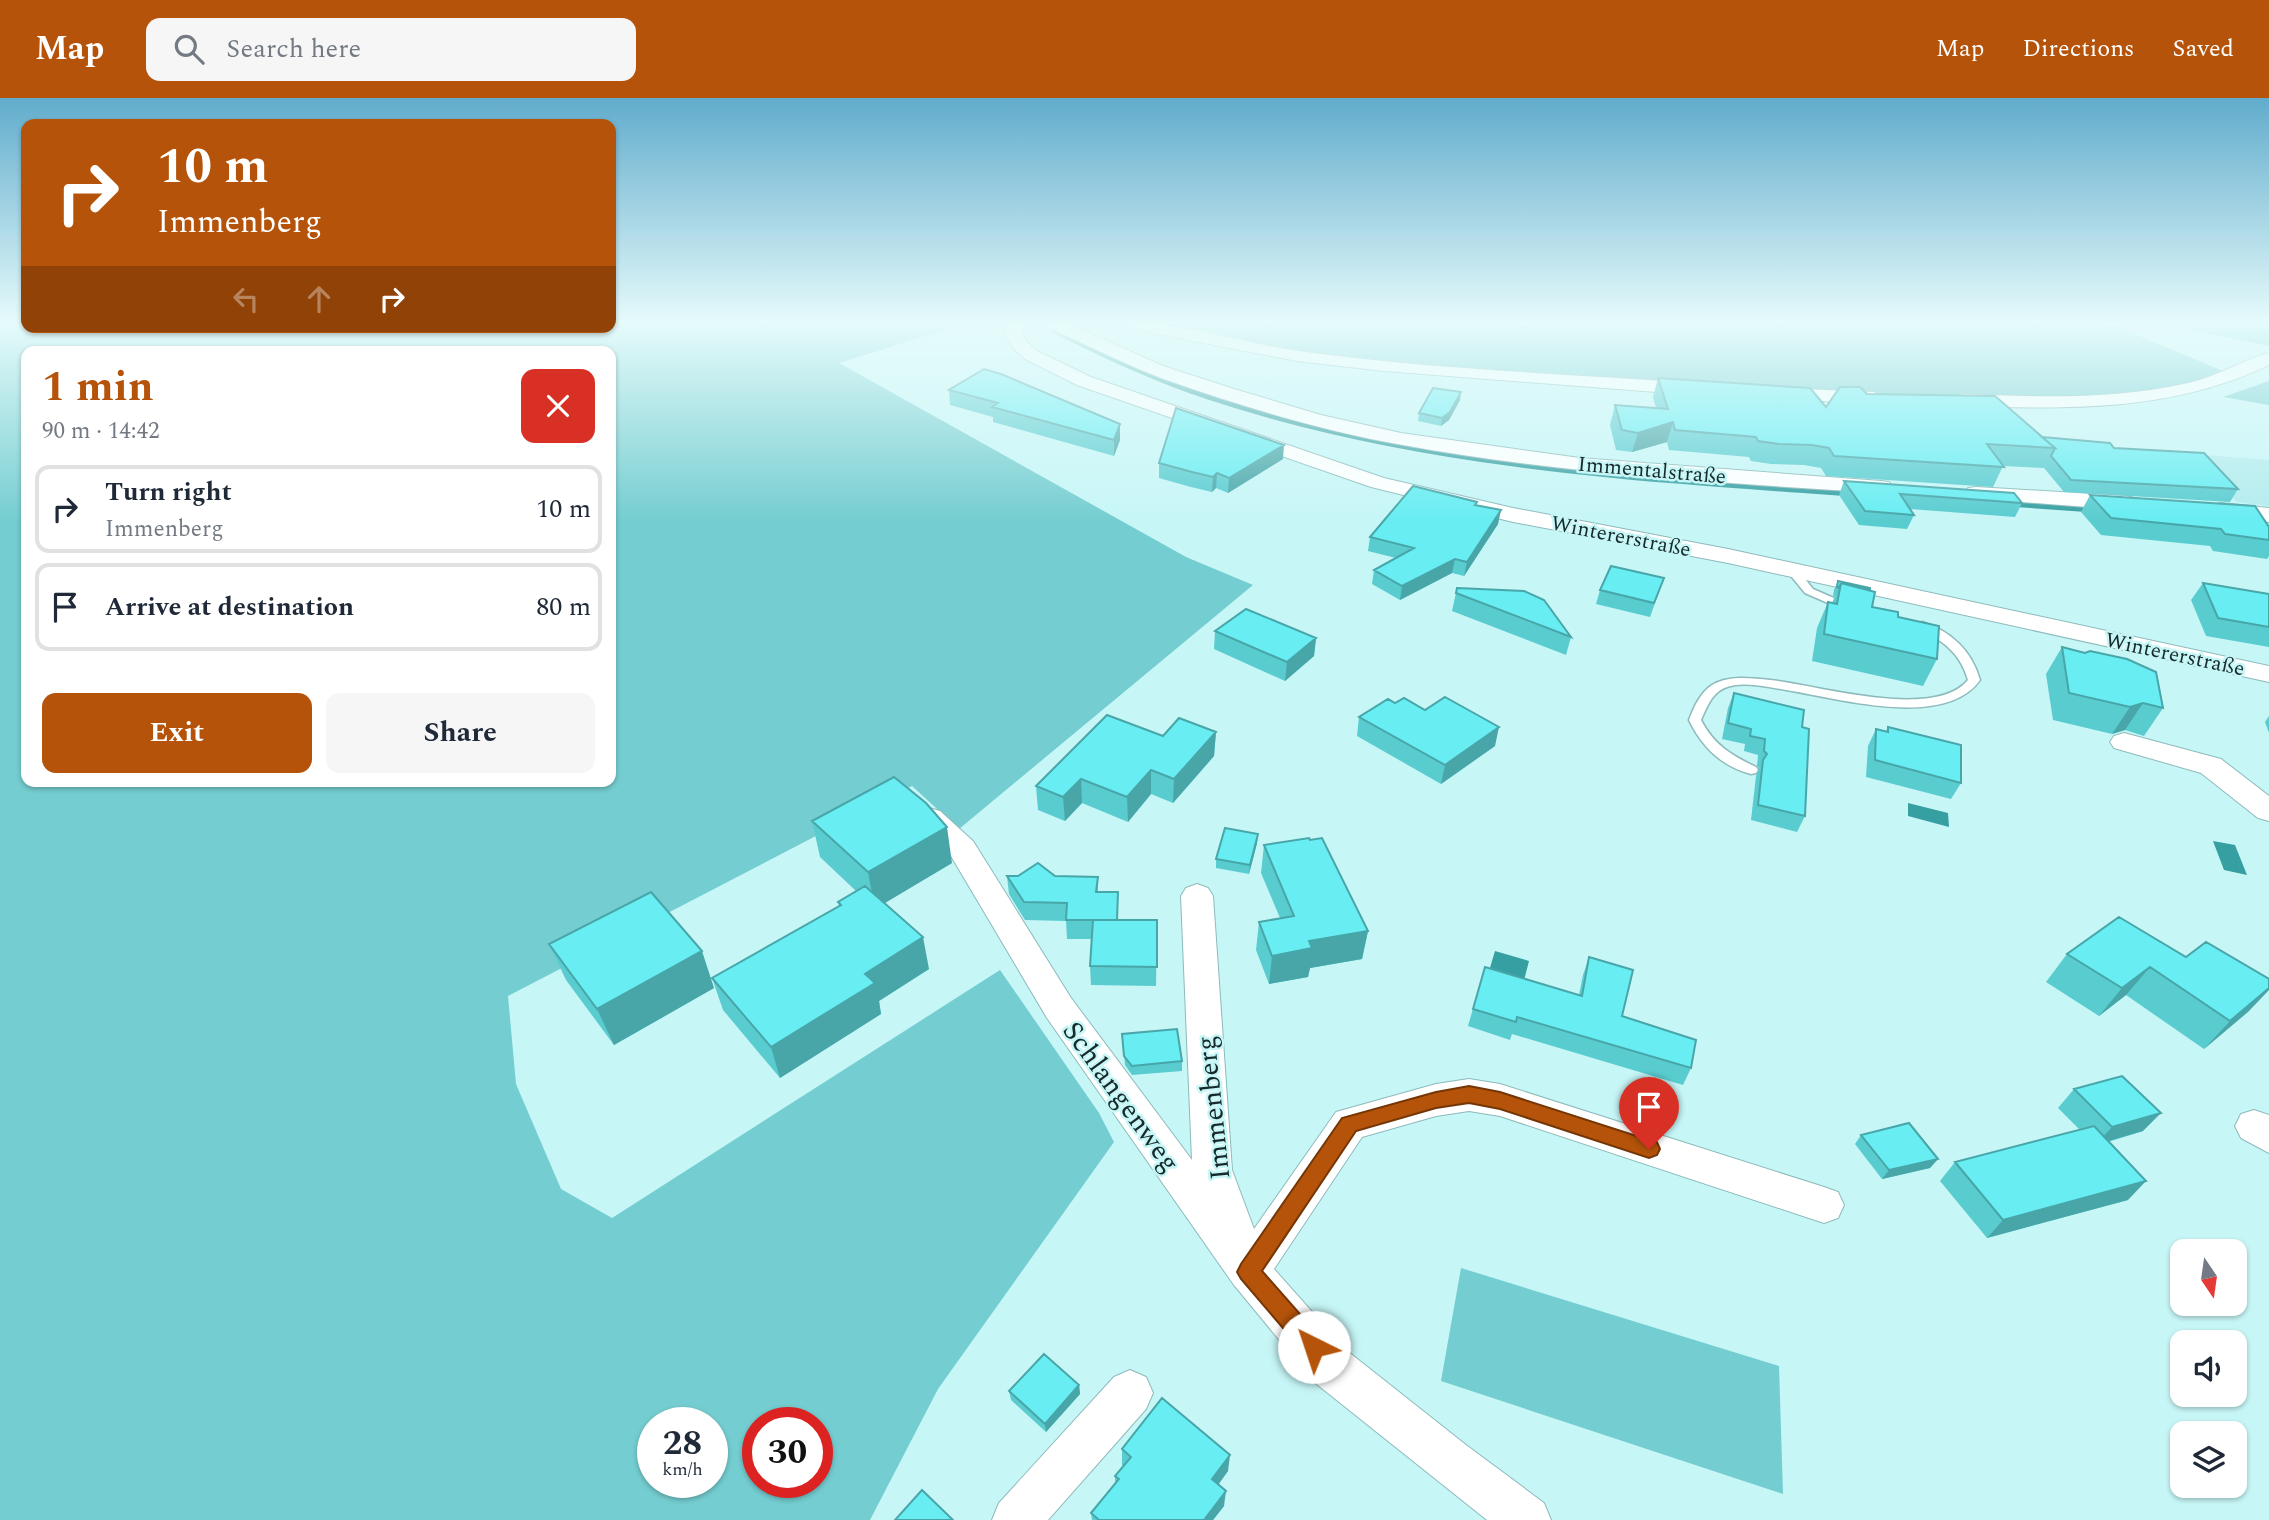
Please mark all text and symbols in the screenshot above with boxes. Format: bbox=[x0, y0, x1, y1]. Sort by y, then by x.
search box bbox=[146, 18, 636, 81]
text: Map bbox=[35, 24, 104, 74]
text: Search here bbox=[226, 29, 361, 69]
icon: search bbox=[170, 30, 208, 68]
text: Map bbox=[1936, 31, 1984, 67]
text: Directions bbox=[2022, 31, 2134, 67]
text: Saved bbox=[2172, 31, 2234, 67]
text: 10 m bbox=[157, 130, 268, 205]
icon: right bbox=[42, 147, 133, 238]
text: Immenberg bbox=[157, 198, 322, 247]
icon: left bbox=[227, 280, 265, 318]
icon: ahead bbox=[300, 280, 338, 318]
icon: right bbox=[373, 280, 411, 318]
text: 1 min bbox=[42, 356, 154, 419]
button: close bbox=[521, 369, 595, 443]
text: 90 m · 14:42 bbox=[42, 414, 160, 449]
street label: Immentalstraße bbox=[1576, 449, 1727, 493]
text: Turn right bbox=[105, 472, 232, 512]
text: 10 m bbox=[536, 489, 591, 529]
icon: right bbox=[46, 490, 84, 528]
street label: Wintererstraße bbox=[1548, 508, 1693, 566]
text: Immenberg bbox=[105, 512, 224, 547]
text: Arrive at destination bbox=[105, 587, 354, 627]
text: 80 m bbox=[536, 587, 591, 627]
icon: arrive bbox=[46, 588, 84, 626]
street label: Wintererstraße bbox=[2102, 625, 2247, 685]
button: Exit bbox=[42, 693, 312, 773]
button: Share bbox=[326, 693, 595, 773]
street label: Schlangenweg bbox=[1051, 1012, 1190, 1181]
street label: Immenberg bbox=[1185, 1034, 1242, 1182]
pin bbox=[1619, 1077, 1679, 1149]
icon: arrive bbox=[1630, 1088, 1668, 1126]
north arrow bbox=[2170, 1239, 2247, 1316]
map controls bbox=[2170, 1239, 2247, 1498]
position arrow bbox=[1277, 1310, 1351, 1384]
button: sound bbox=[2170, 1330, 2247, 1407]
speed limit sign: 30 bbox=[742, 1407, 833, 1498]
text: 28 bbox=[663, 1417, 702, 1470]
button: layers bbox=[2170, 1421, 2247, 1498]
text: km/h bbox=[662, 1456, 703, 1483]

